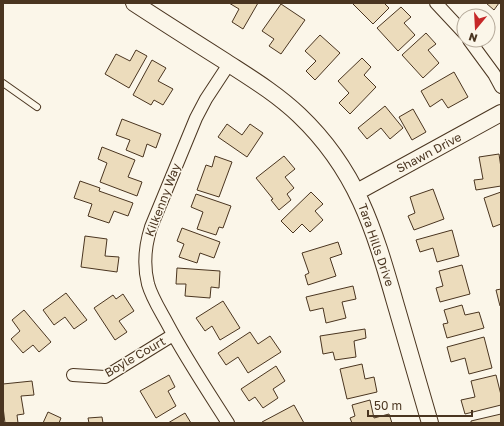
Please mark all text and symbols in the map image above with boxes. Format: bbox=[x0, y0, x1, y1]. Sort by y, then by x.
north arrow bbox=[456, 8, 496, 48]
text: N bbox=[467, 31, 479, 45]
street label: Shawn Drive bbox=[394, 129, 464, 176]
street label: Kilkenny Way bbox=[142, 161, 183, 239]
street label: Tara Hills Drive bbox=[355, 201, 398, 288]
street label: Boyle Court bbox=[102, 333, 168, 380]
scale bar bbox=[368, 392, 472, 418]
text: 50 m bbox=[374, 398, 402, 413]

